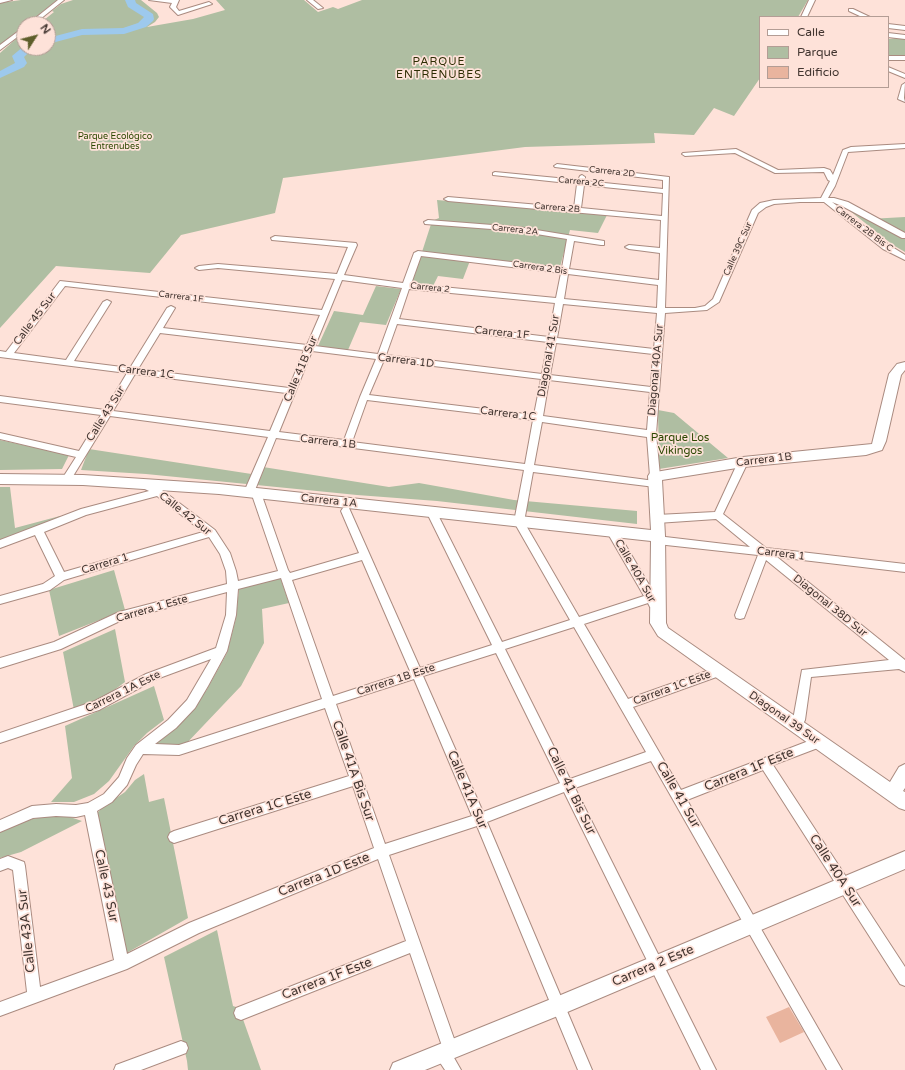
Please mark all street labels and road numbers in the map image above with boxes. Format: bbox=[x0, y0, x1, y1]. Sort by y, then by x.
street label: Carrera 2D bbox=[588, 164, 636, 180]
street label: Carrera 2C bbox=[558, 175, 604, 189]
street label: Carrera 2B bbox=[534, 201, 580, 215]
street label: Carrera 2B Bis C bbox=[833, 204, 895, 254]
street label: Calle 39C Sur bbox=[721, 221, 755, 277]
street label: Carrera 2A bbox=[491, 222, 539, 238]
street label: Carrera 2 Bis bbox=[512, 259, 568, 277]
street label: Carrera 2 bbox=[410, 281, 450, 295]
street label: Carrera 1F bbox=[158, 289, 204, 305]
street label: Calle 45 Sur bbox=[11, 290, 59, 348]
street label: Diagonal 41 Sur bbox=[535, 314, 563, 398]
street label: Carrera 1F bbox=[474, 324, 530, 342]
street label: Diagonal 40A Sur bbox=[645, 324, 667, 416]
street label: Calle 41B Sur bbox=[281, 334, 321, 404]
street label: Carrera 1D bbox=[377, 351, 435, 371]
street label: Carrera 1C bbox=[117, 362, 175, 382]
street label: Calle 43 Sur bbox=[84, 384, 128, 444]
street label: Carrera 1C bbox=[479, 404, 537, 424]
street label: Carrera 1B bbox=[299, 432, 357, 452]
street label: Carrera 1B bbox=[735, 450, 793, 470]
street label: Calle 42 Sur bbox=[156, 490, 214, 538]
street label: Carrera 1A bbox=[300, 491, 358, 511]
street label: Calle 40A Sur bbox=[612, 537, 658, 605]
street label: Carrera 1 bbox=[756, 544, 806, 564]
street label: Carrera 1 bbox=[80, 551, 130, 577]
street label: Diagonal 38D Sur bbox=[790, 572, 870, 640]
street label: Carrera 1 Este bbox=[115, 592, 189, 626]
street label: Carrera 1B Este bbox=[355, 661, 437, 699]
street label: Carrera 1A Este bbox=[83, 668, 163, 716]
street label: Carrera 1C Este bbox=[631, 668, 713, 708]
street label: Diagonal 39 Sur bbox=[746, 689, 822, 747]
street label: Calle 41A Bis Sur bbox=[328, 719, 378, 823]
street label: Calle 41 Bis Sur bbox=[543, 745, 599, 837]
street label: Carrera 1F Este bbox=[702, 745, 796, 795]
street label: Calle 41A Sur bbox=[443, 748, 491, 832]
street label: Calle 41 Sur bbox=[653, 759, 703, 831]
street label: Carrera 1C Este bbox=[217, 786, 313, 830]
street label: Calle 40A Sur bbox=[806, 832, 864, 910]
street label: Calle 43 Sur bbox=[91, 848, 121, 924]
street label: Carrera 1D Este bbox=[276, 850, 372, 900]
street label: Calle 43A Sur bbox=[15, 889, 39, 973]
street label: Carrera 2 Este bbox=[610, 942, 696, 990]
street label: Carrera 1F Este bbox=[280, 955, 374, 1003]

